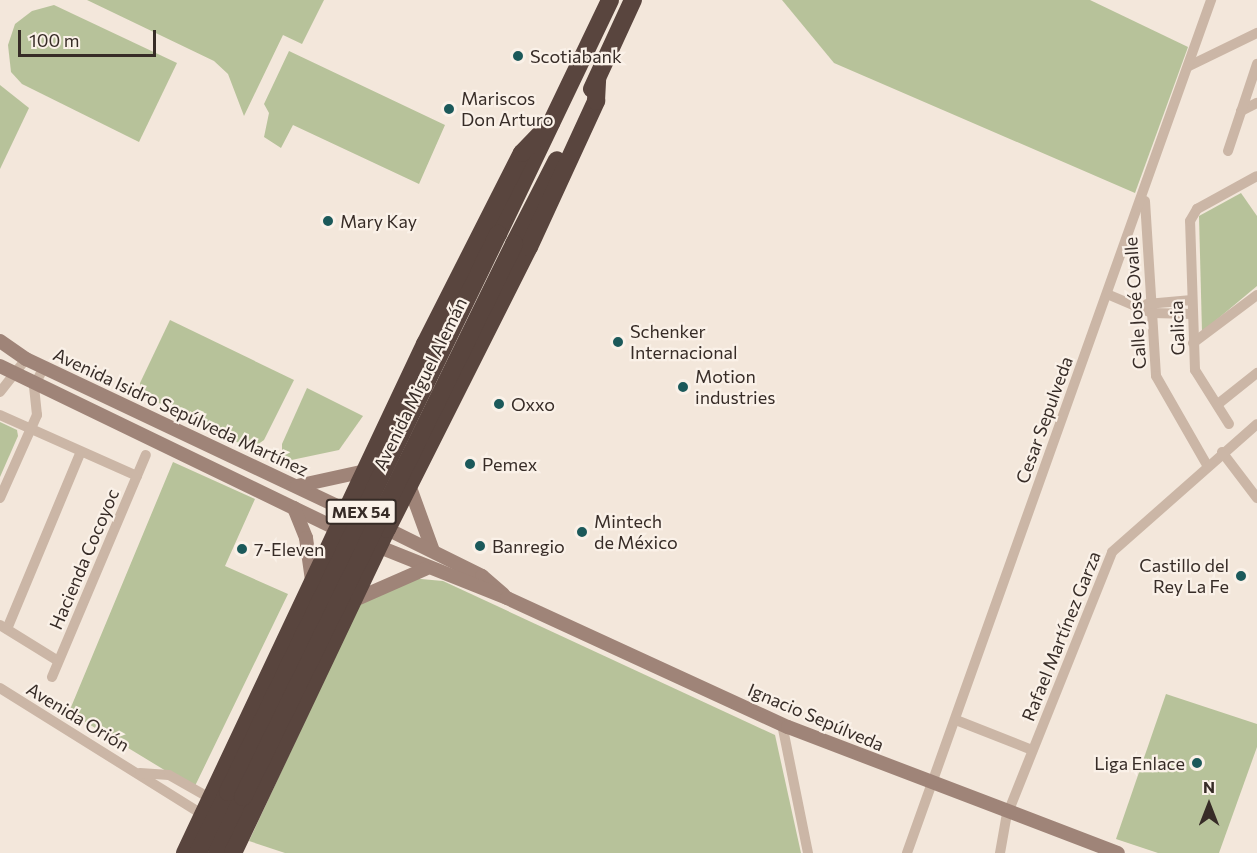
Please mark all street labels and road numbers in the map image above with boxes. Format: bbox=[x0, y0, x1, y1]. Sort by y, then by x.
street label: Calle José Ovalle bbox=[1120, 236, 1150, 370]
street label: Avenida Miguel Alemán bbox=[369, 294, 471, 474]
street label: Galicia bbox=[1165, 300, 1189, 356]
street label: Avenida Isidro Sepúlveda Martínez bbox=[50, 343, 312, 481]
street label: Cesar Sepulveda bbox=[1011, 354, 1077, 486]
street label: Hacienda Cocoyoc bbox=[45, 485, 123, 633]
road number: MEX 54 bbox=[325, 499, 397, 525]
street label: Rafael Martínez Garza bbox=[1017, 548, 1105, 724]
street label: Avenida Orión bbox=[23, 678, 133, 756]
street label: Ignacio Sepúlveda bbox=[745, 679, 887, 755]

